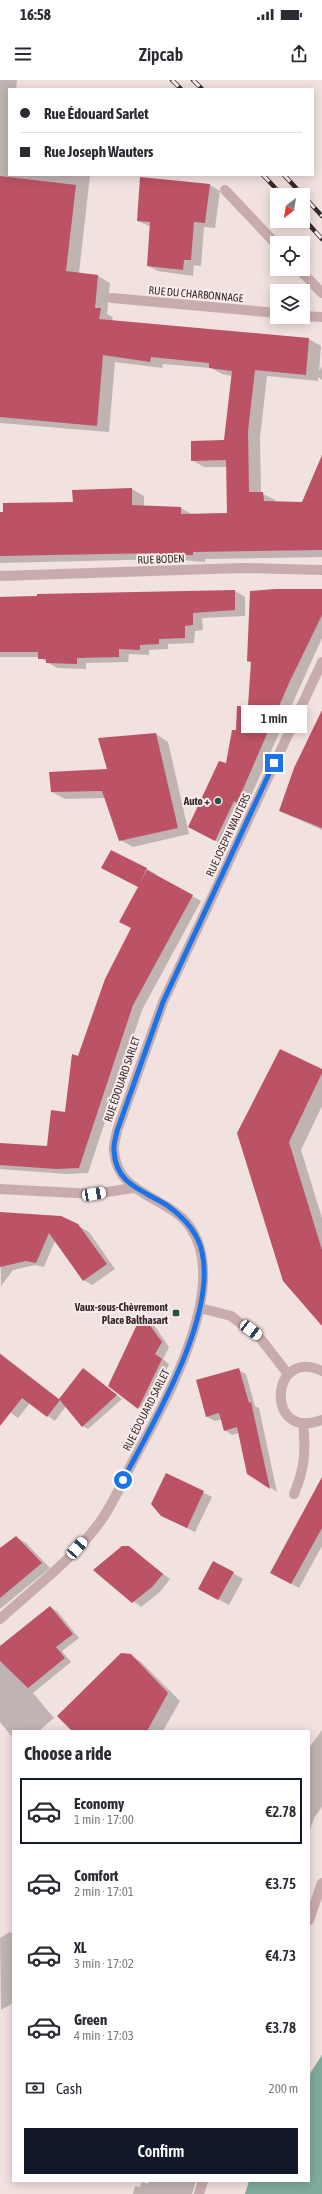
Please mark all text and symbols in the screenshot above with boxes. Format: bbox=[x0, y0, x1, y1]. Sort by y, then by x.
text: 16:58 bbox=[20, 6, 51, 23]
icon: menu bbox=[12, 43, 34, 65]
icon: share bbox=[288, 43, 310, 65]
text: Zipcab bbox=[139, 44, 183, 65]
text: Rue Édouard Sarlet bbox=[44, 105, 149, 122]
text: Rue Joseph Wauters bbox=[44, 143, 153, 160]
north arrow bbox=[270, 188, 310, 228]
map controls bbox=[270, 188, 310, 324]
button: locate bbox=[270, 236, 310, 276]
street label: RUE DU CHARBONNAGE bbox=[148, 284, 244, 304]
button: layers bbox=[270, 284, 310, 324]
street label: RUE BODEN bbox=[137, 552, 185, 566]
callout: 1 min bbox=[241, 705, 307, 733]
text: 1 min bbox=[261, 711, 287, 726]
route end bbox=[265, 754, 283, 772]
street label: RUE JOSEPH WAUTERS bbox=[204, 791, 253, 878]
place label: Auto + bbox=[183, 795, 210, 807]
marker: Auto + bbox=[213, 796, 223, 806]
street label: RUE ÉDOUARD SARLET bbox=[102, 1034, 142, 1123]
car bbox=[81, 1186, 107, 1202]
place label: Vaux-sous-Chèvremont Place Balthasart bbox=[74, 1301, 169, 1326]
marker: Vaux-sous-Chèvremont Place Balthasart bbox=[171, 1308, 181, 1318]
car bbox=[238, 1318, 264, 1342]
street label: RUE ÉDOUARD SARLET bbox=[120, 1367, 172, 1453]
route start bbox=[114, 1471, 132, 1489]
car bbox=[65, 1535, 89, 1561]
text: Choose a ride bbox=[24, 1743, 112, 1764]
icon: car bbox=[26, 1793, 62, 1829]
text: Economy bbox=[74, 1795, 124, 1812]
text: €2.78 bbox=[265, 1803, 296, 1820]
text: 1 min · 17:00 bbox=[74, 1812, 134, 1827]
icon: car bbox=[26, 1865, 62, 1901]
text: Comfort bbox=[74, 1867, 118, 1884]
text: €3.75 bbox=[265, 1875, 296, 1892]
text: 2 min · 17:01 bbox=[74, 1884, 134, 1899]
icon: car bbox=[26, 1937, 62, 1973]
text: XL bbox=[74, 1939, 87, 1956]
text: €4.73 bbox=[265, 1947, 296, 1964]
text: 3 min · 17:02 bbox=[74, 1956, 134, 1971]
icon: car bbox=[26, 2009, 62, 2045]
text: Green bbox=[74, 2011, 107, 2028]
text: €3.78 bbox=[265, 2019, 296, 2036]
text: 4 min · 17:03 bbox=[74, 2028, 134, 2043]
icon: cash bbox=[24, 2077, 46, 2099]
text: Cash bbox=[56, 2080, 82, 2097]
text: 200 m bbox=[269, 2081, 298, 2096]
button: Confirm bbox=[24, 2128, 298, 2174]

